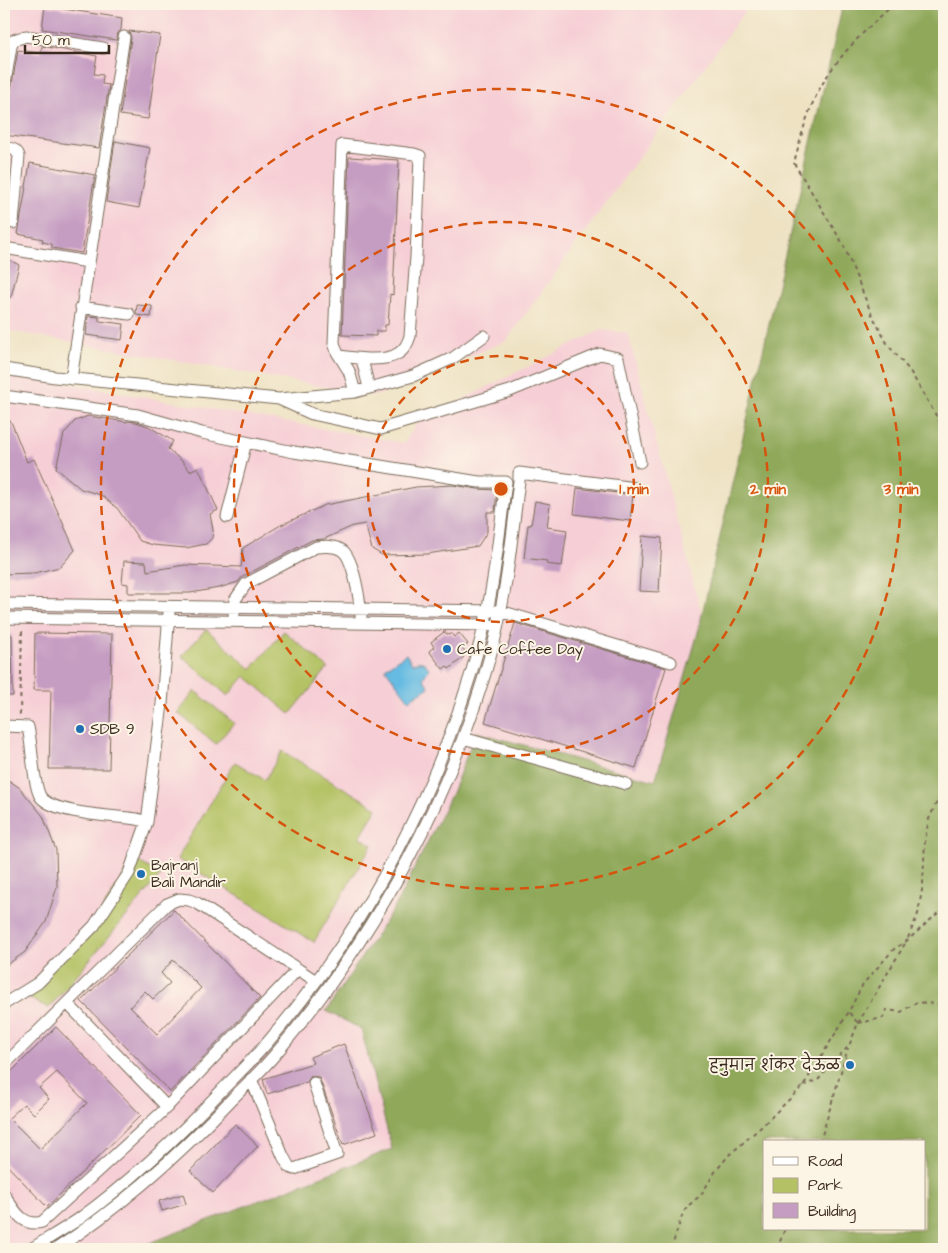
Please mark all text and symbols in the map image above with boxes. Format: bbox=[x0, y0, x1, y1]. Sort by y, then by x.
scale bar bbox=[25, 22, 109, 54]
text: 50 m bbox=[32, 30, 70, 51]
text: 1 min bbox=[619, 479, 649, 500]
text: 2 min bbox=[749, 479, 787, 500]
text: 3 min bbox=[882, 479, 919, 500]
centre of rings bbox=[492, 480, 510, 498]
place label: Cafe Coffee Day bbox=[457, 639, 583, 661]
marker: Cafe Coffee Day bbox=[441, 643, 453, 655]
place label: SDB 9 bbox=[90, 719, 135, 740]
marker: SDB 9 bbox=[74, 723, 86, 735]
place label: Bajranj Bali Mandir bbox=[151, 855, 226, 893]
marker: Bajranj Bali Mandir bbox=[135, 868, 147, 880]
place label: हनुमान शंकर देऊळ bbox=[709, 1051, 842, 1076]
marker: हनुमान शंकर देऊळ bbox=[844, 1059, 856, 1071]
legend bbox=[763, 1140, 926, 1230]
text: Road bbox=[808, 1151, 843, 1172]
text: Park bbox=[808, 1175, 843, 1196]
text: Building bbox=[808, 1201, 856, 1223]

